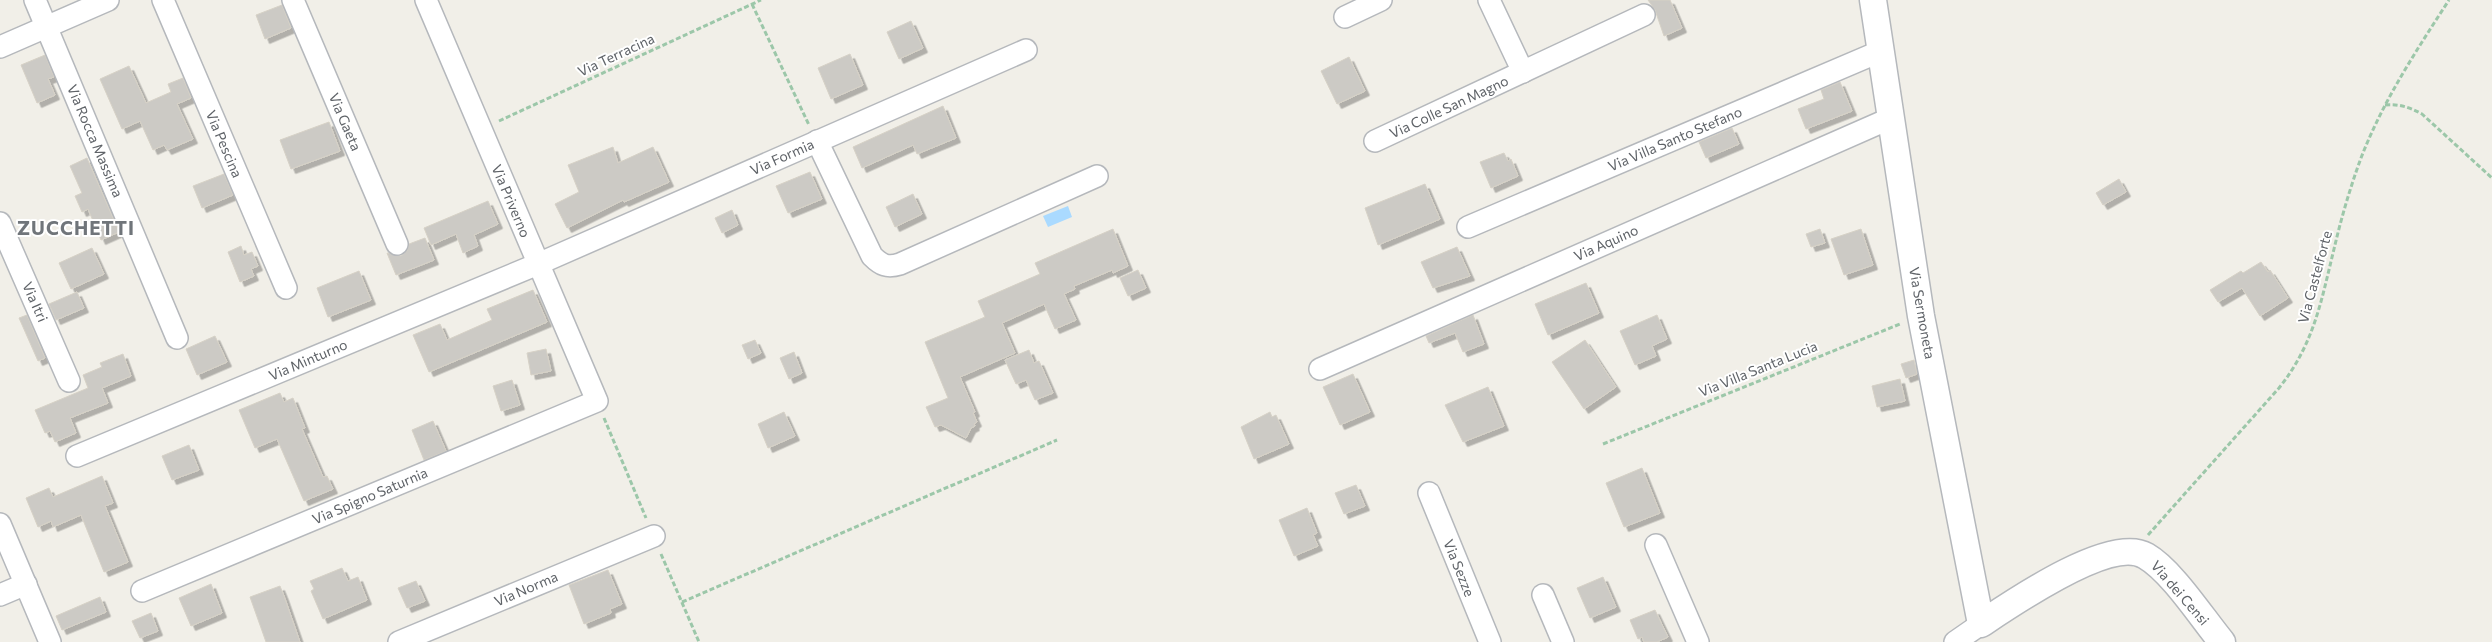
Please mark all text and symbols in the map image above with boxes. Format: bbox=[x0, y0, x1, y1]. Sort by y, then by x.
street label: Via Terracina bbox=[575, 29, 657, 80]
street label: Via Colle San Magno bbox=[1387, 72, 1511, 142]
street label: Via Rocca Massima bbox=[64, 82, 127, 200]
street label: Via Gaeta bbox=[326, 90, 365, 153]
street label: Via Villa Santo Stefano bbox=[1605, 103, 1744, 174]
street label: Via Pescina bbox=[203, 108, 246, 180]
street label: Via Formia bbox=[747, 135, 816, 178]
street label: Via Priverno bbox=[488, 162, 534, 240]
district label: ZUCCHETTI bbox=[17, 216, 135, 239]
street label: Via Aquino bbox=[1571, 221, 1641, 264]
street label: Via Castelforte bbox=[2294, 229, 2335, 325]
street label: Via Sermoneta bbox=[1906, 265, 1939, 360]
street label: Via Itri bbox=[19, 279, 52, 324]
street label: Via Minturno bbox=[266, 335, 350, 384]
street label: Via Villa Santa Lucia bbox=[1696, 337, 1820, 400]
street label: Via Spigno Saturnia bbox=[310, 464, 430, 528]
street label: Via Sezze bbox=[1440, 537, 1479, 599]
street label: Via dei Censi bbox=[2148, 557, 2213, 628]
street label: Via Norma bbox=[492, 568, 560, 610]

